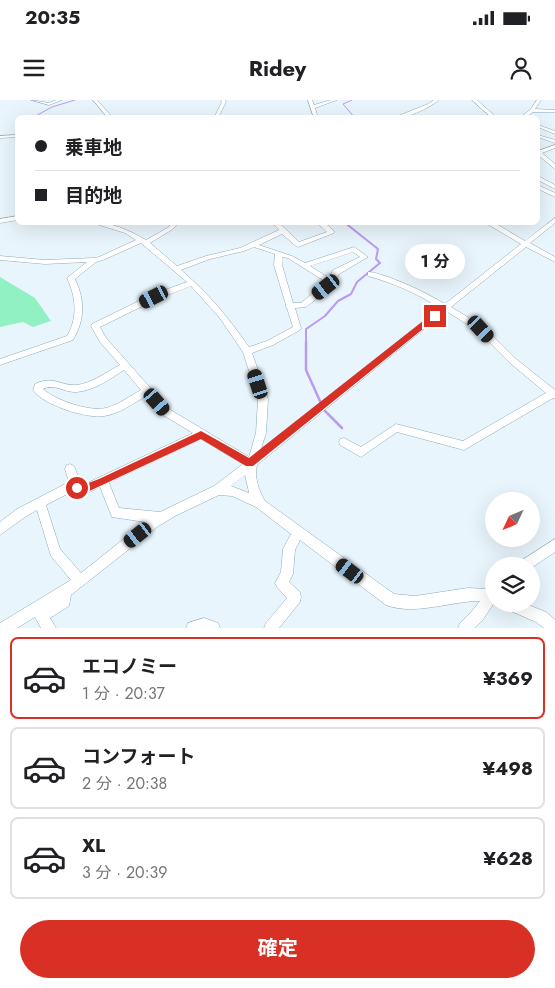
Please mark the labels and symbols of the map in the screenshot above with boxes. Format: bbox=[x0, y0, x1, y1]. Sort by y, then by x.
callout: 1 分 bbox=[405, 244, 465, 278]
car bbox=[309, 272, 342, 302]
car bbox=[137, 284, 170, 310]
route end bbox=[424, 305, 446, 327]
car bbox=[465, 313, 496, 345]
car bbox=[246, 367, 269, 401]
car bbox=[141, 386, 172, 418]
route start bbox=[66, 477, 88, 499]
north arrow bbox=[485, 492, 540, 548]
car bbox=[121, 520, 154, 550]
car bbox=[333, 556, 366, 586]

